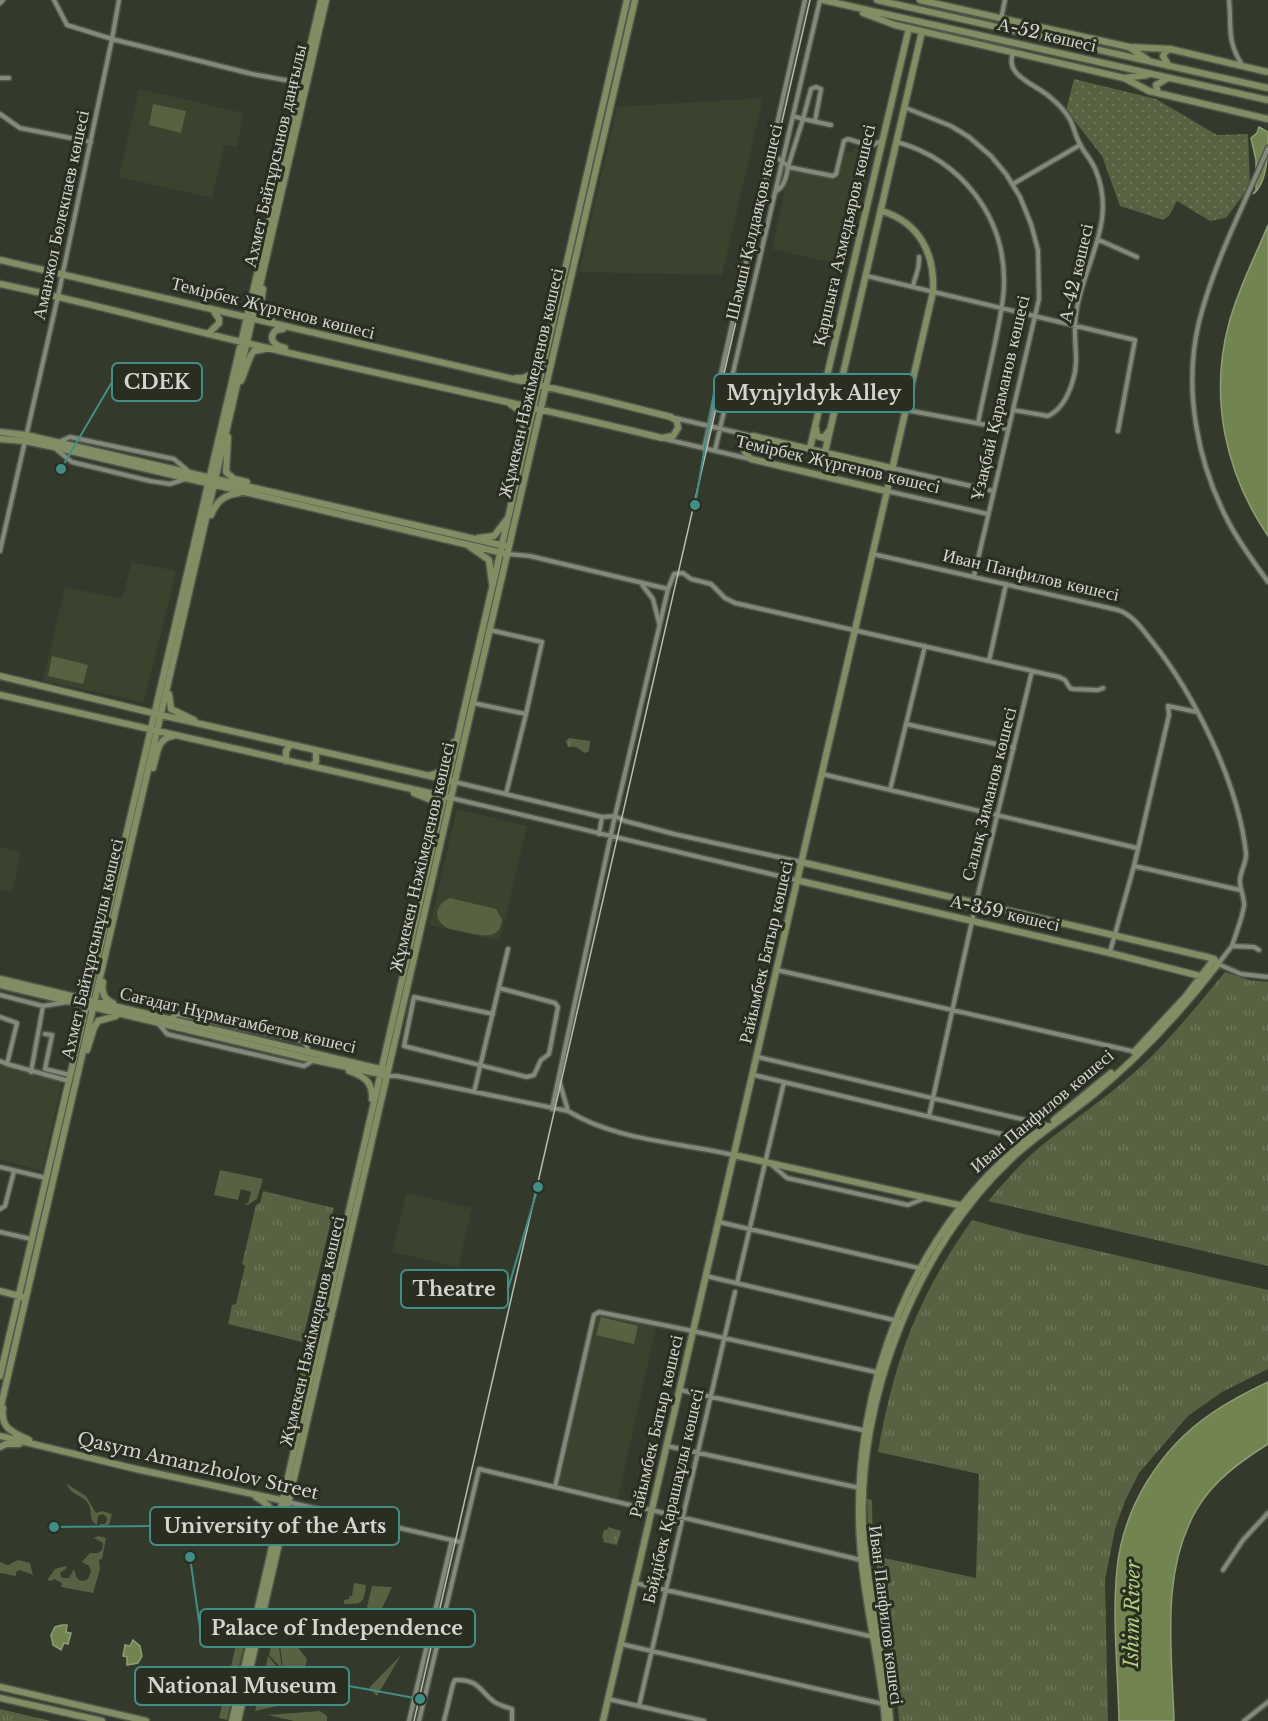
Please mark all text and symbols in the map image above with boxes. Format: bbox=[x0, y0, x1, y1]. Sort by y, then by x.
street label: А-52 көшесі bbox=[995, 13, 1099, 57]
street label: Ахмет Байтұрсынов даңғылы bbox=[239, 42, 311, 270]
street label: Аманжол Бөлекпаев көшесі bbox=[28, 108, 94, 322]
street label: Шәмші Қалдаяқов көшесі bbox=[721, 122, 787, 322]
street label: Қаршыға Ахмедьяров көшесі bbox=[808, 122, 880, 348]
street label: А-42 көшесі bbox=[1054, 221, 1098, 325]
street label: Жұмекен Нәжімеденов көшесі bbox=[494, 266, 568, 500]
street label: Темірбек Жүргенов көшесі bbox=[169, 272, 377, 344]
street label: Ұзақбай Қараманов көшесі bbox=[966, 293, 1034, 503]
callout: CDEK bbox=[112, 363, 202, 401]
text: CDEK bbox=[124, 370, 191, 394]
callout: Mynjyldyk Alley bbox=[714, 374, 914, 412]
text: Mynjyldyk Alley bbox=[727, 381, 903, 405]
street label: Темірбек Жүргенов көшесі bbox=[734, 430, 942, 498]
street label: Иван Панфилов көшесі bbox=[941, 544, 1121, 606]
street label: Салық Зиманов көшесі bbox=[957, 705, 1021, 883]
street label: Жұмекен Нәжімеденов көшесі bbox=[385, 740, 459, 974]
street label: Ахмет Байтұрсынұлы көшесі bbox=[56, 836, 128, 1062]
street label: Райымбек Батыр көшесі bbox=[734, 858, 798, 1046]
street label: А-359 көшесі bbox=[948, 890, 1062, 936]
street label: Сағадат Нұрмағамбетов көшесі bbox=[118, 982, 358, 1058]
street label: Иван Панфилов көшесі bbox=[966, 1045, 1118, 1177]
street label: Жұмекен Нәжімеденов көшесі bbox=[275, 1214, 349, 1448]
callout: Theatre bbox=[401, 1270, 508, 1308]
text: Theatre bbox=[412, 1277, 496, 1301]
street label: Райымбек Батыр көшесі bbox=[624, 1332, 688, 1520]
street label: Бәйдібек Қарашаұлы көшесі bbox=[638, 1386, 708, 1606]
street label: Qasym Amanzholov Street bbox=[75, 1428, 321, 1505]
callout: University of the Arts bbox=[150, 1507, 399, 1545]
text: University of the Arts bbox=[164, 1514, 386, 1538]
street label: Иван Панфилов көшесі bbox=[864, 1524, 908, 1706]
water label: Ishim River bbox=[1119, 1559, 1145, 1669]
callout: Palace of Independence bbox=[200, 1609, 475, 1647]
text: Palace of Independence bbox=[211, 1616, 463, 1640]
callout: National Museum bbox=[135, 1667, 349, 1705]
text: National Museum bbox=[147, 1674, 337, 1698]

